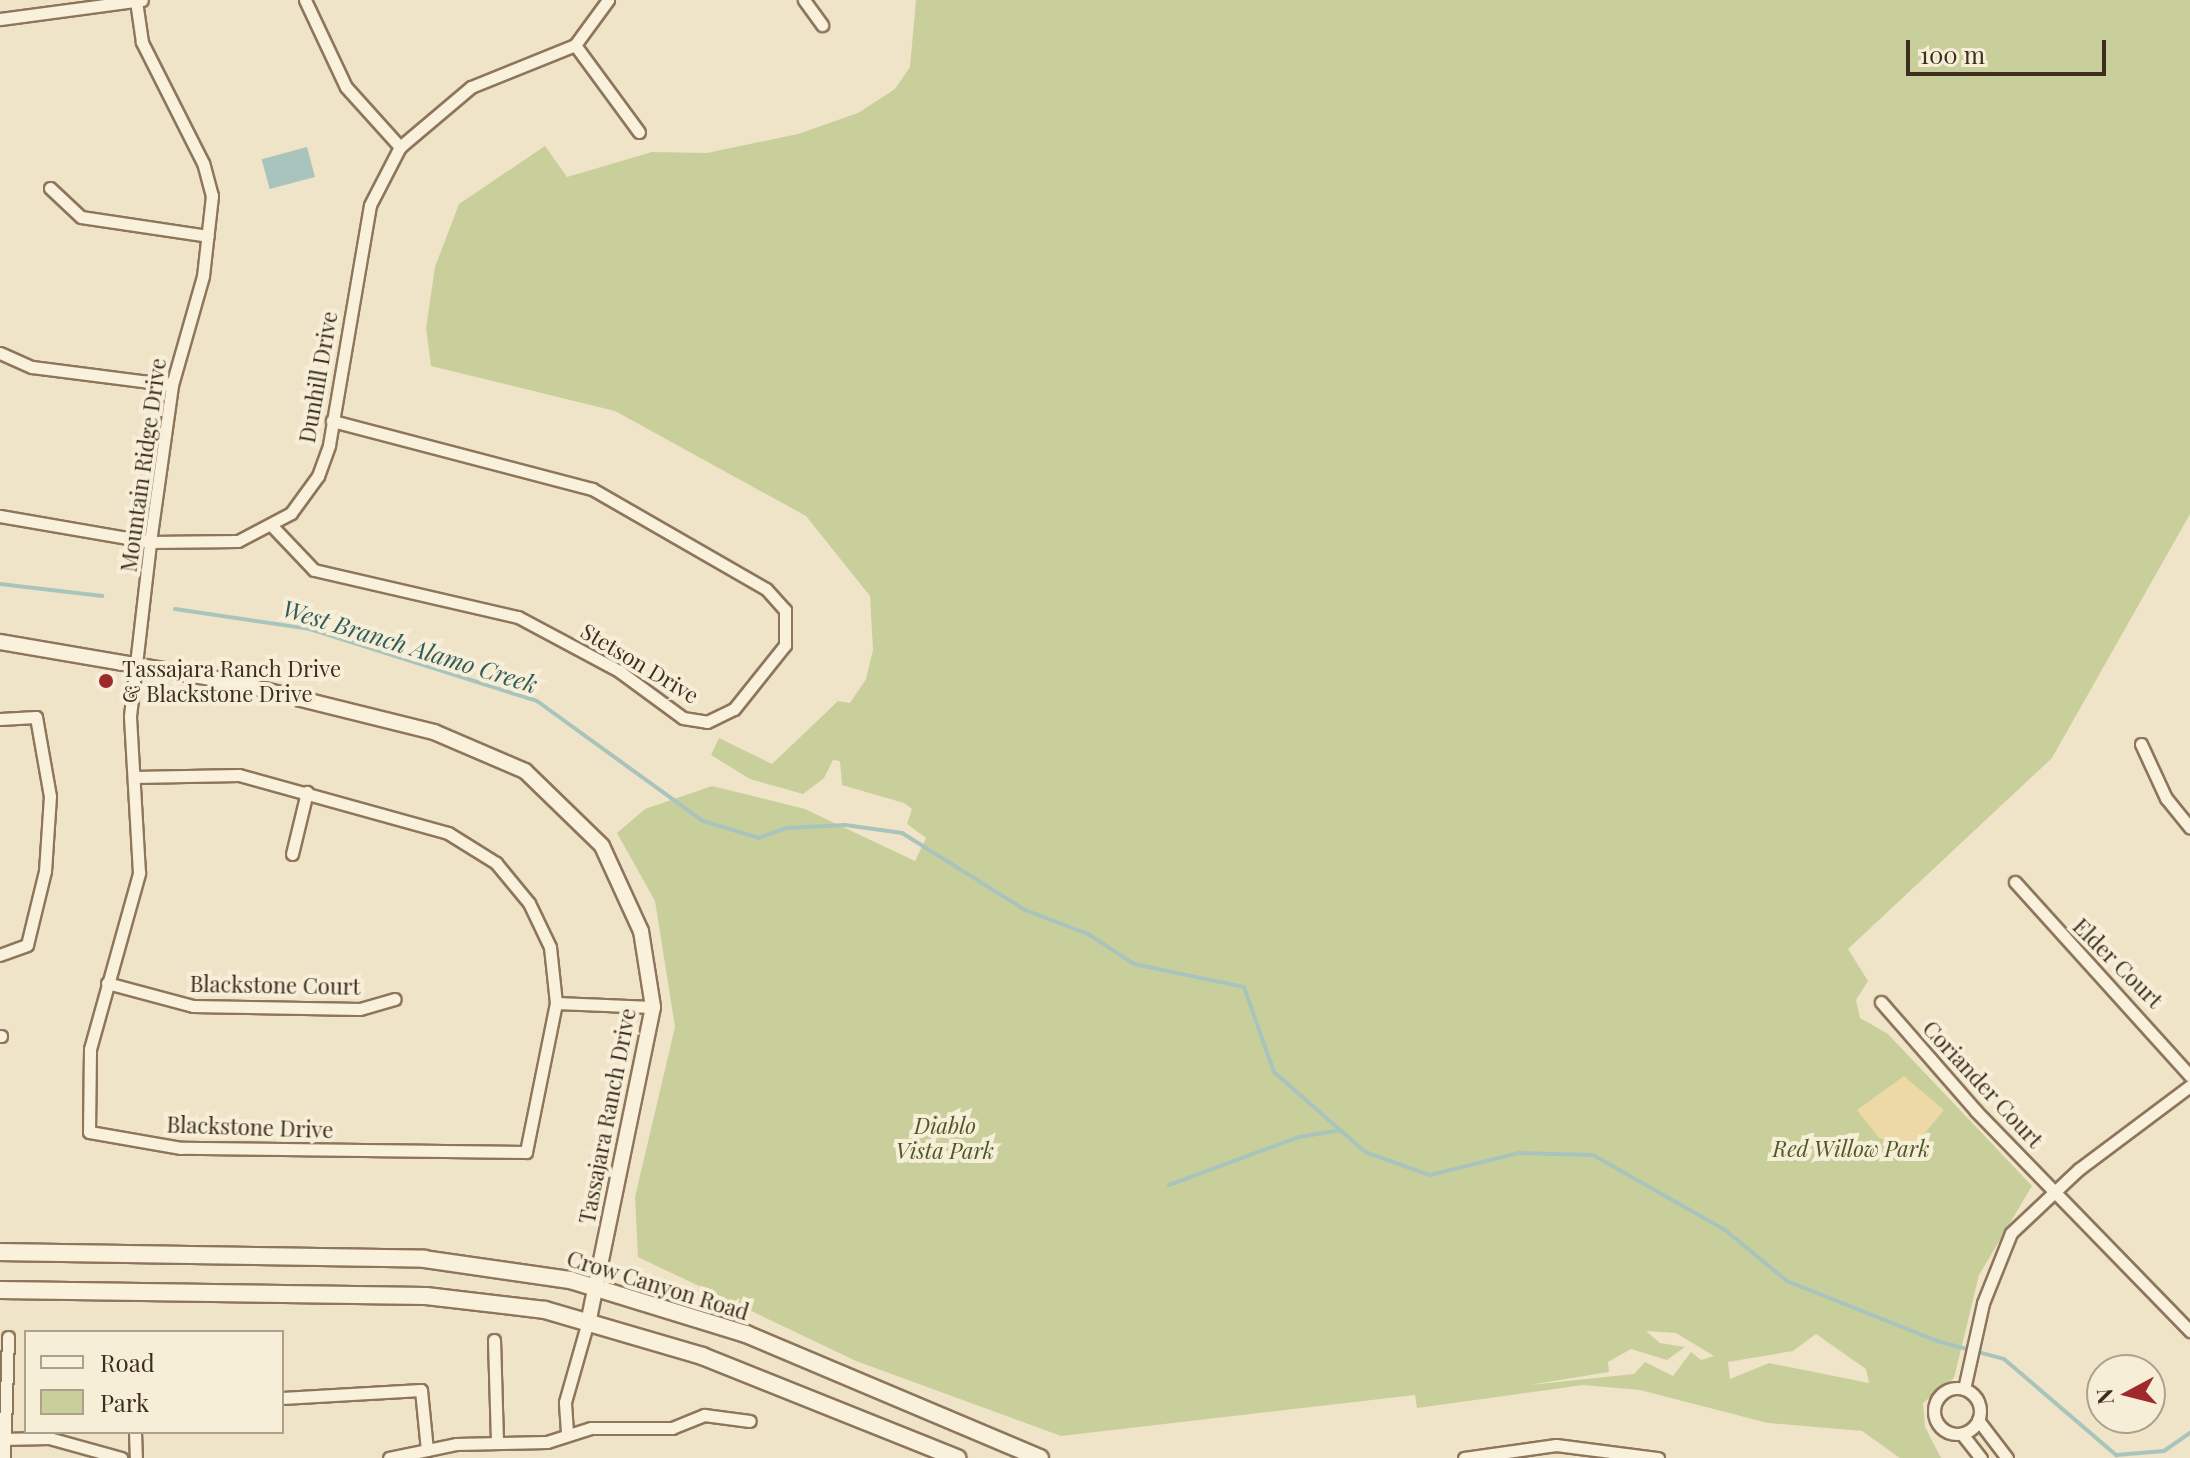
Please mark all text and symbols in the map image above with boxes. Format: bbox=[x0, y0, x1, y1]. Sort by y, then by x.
scale bar bbox=[1910, 24, 2110, 74]
text: 100 m bbox=[1920, 38, 1985, 70]
street label: Dunhill Drive bbox=[293, 309, 343, 445]
street label: Mountain Ridge Drive bbox=[115, 356, 171, 574]
water label: West Branch Alamo Creek bbox=[279, 593, 541, 699]
street label: Stetson Drive bbox=[576, 617, 704, 709]
place label: Tassajara Ranch Drive & Blackstone Drive bbox=[122, 655, 341, 706]
marker: Tassajara Ranch Drive & Blackstone Drive bbox=[97, 672, 115, 690]
street label: Elder Court bbox=[2068, 913, 2168, 1013]
street label: Blackstone Court bbox=[190, 970, 360, 1000]
street label: Tassajara Ranch Drive bbox=[573, 1006, 641, 1226]
street label: Coriander Court bbox=[1917, 1015, 2049, 1153]
street label: Blackstone Drive bbox=[166, 1111, 334, 1143]
park label: Diablo Vista Park bbox=[896, 1112, 994, 1164]
park label: Red Willow Park bbox=[1773, 1136, 1929, 1162]
street label: Crow Canyon Road bbox=[564, 1245, 752, 1325]
legend bbox=[24, 1330, 284, 1434]
text: Road bbox=[100, 1346, 155, 1378]
north arrow bbox=[2086, 1354, 2166, 1434]
text: Park bbox=[100, 1386, 149, 1418]
text: N bbox=[2088, 1387, 2120, 1406]

